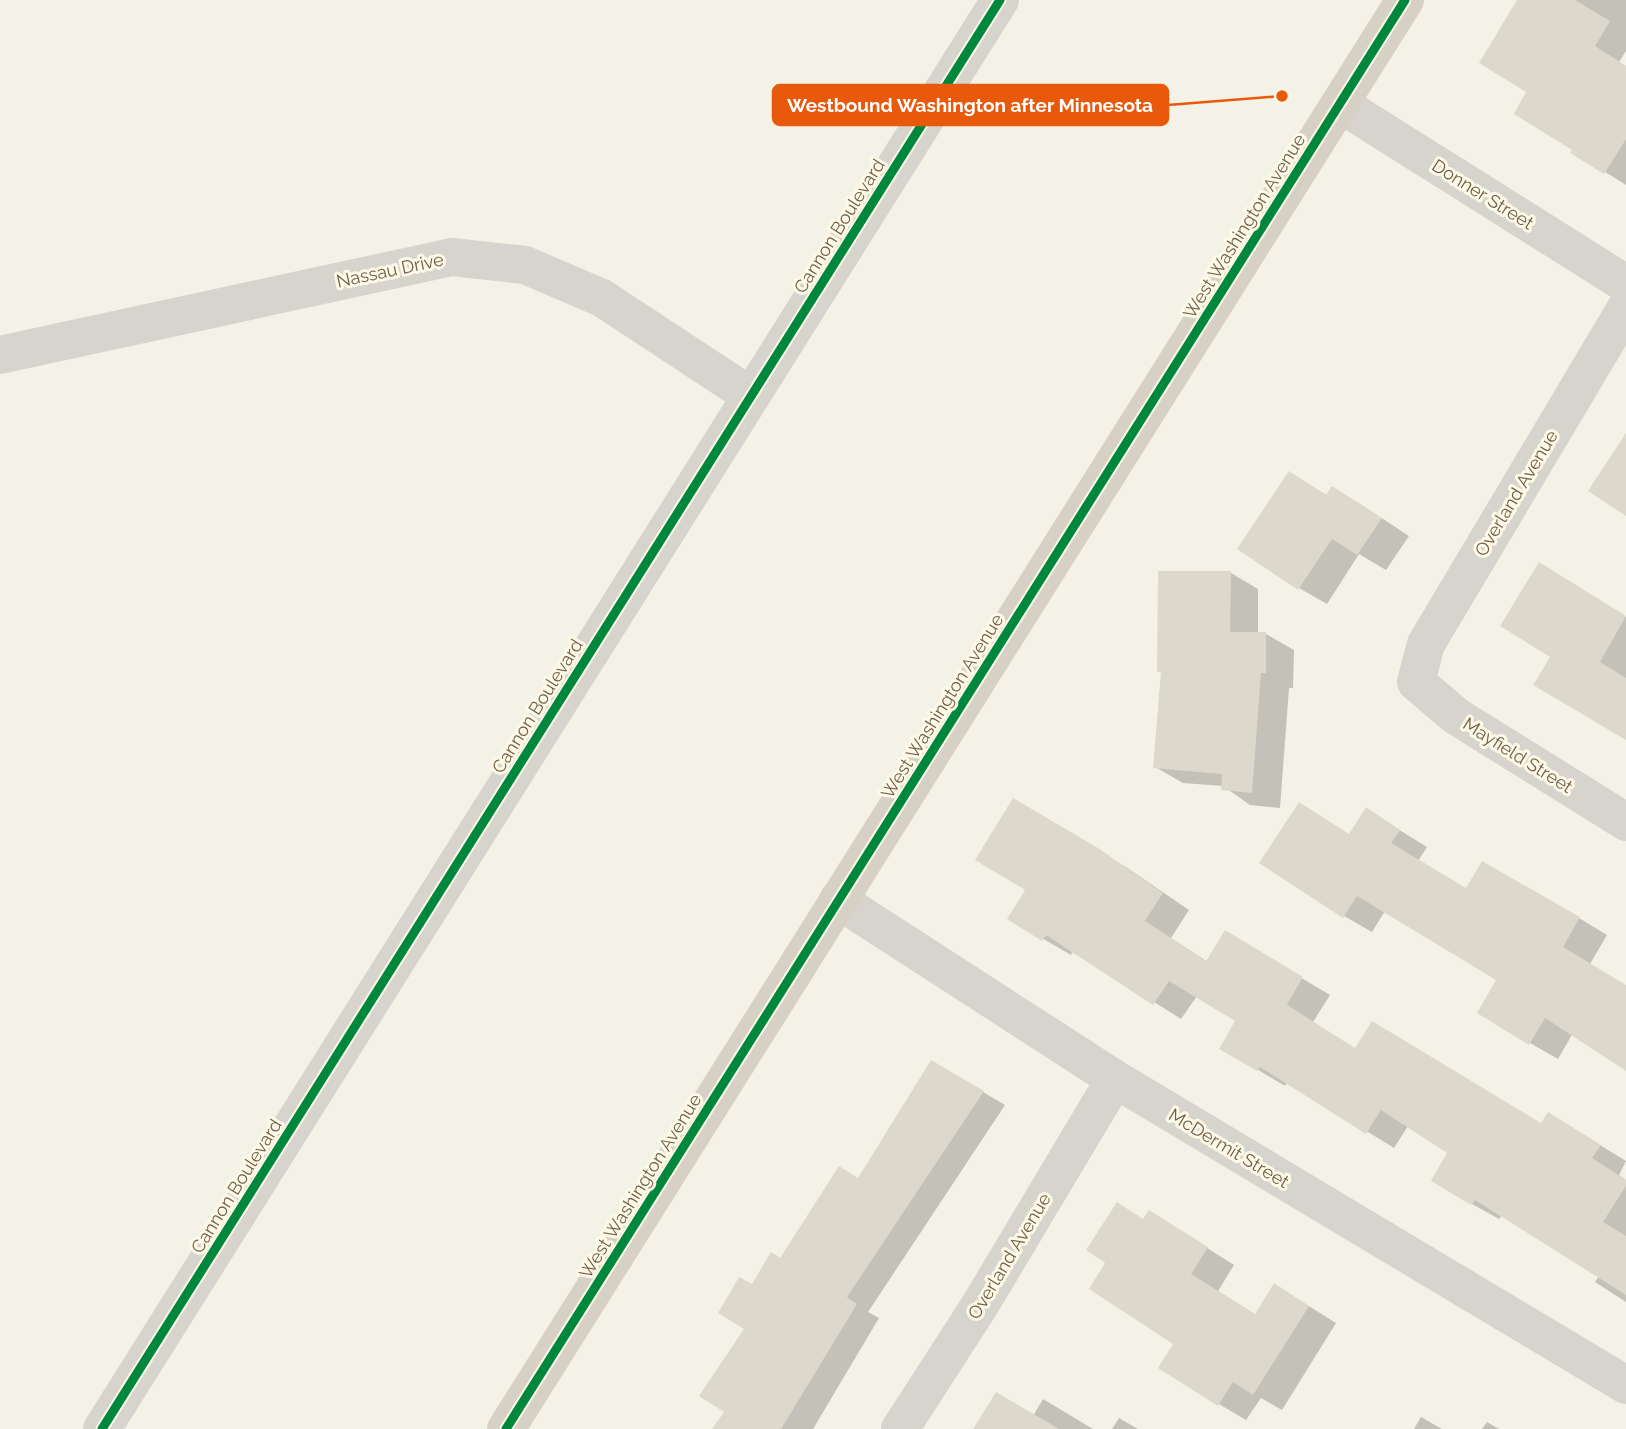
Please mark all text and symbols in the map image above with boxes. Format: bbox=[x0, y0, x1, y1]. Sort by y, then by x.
callout: Westbound Washington after Minnesota bbox=[773, 85, 1168, 125]
text: Westbound Washington after Minnesota bbox=[787, 94, 1153, 116]
street label: West Washington Avenue bbox=[1179, 130, 1310, 322]
street label: Donner Street bbox=[1428, 154, 1538, 234]
street label: Cannon Boulevard bbox=[789, 155, 889, 297]
street label: Nassau Drive bbox=[334, 248, 446, 292]
street label: Overland Avenue bbox=[1470, 426, 1562, 560]
street label: West Washington Avenue bbox=[877, 610, 1008, 802]
street label: Cannon Boulevard bbox=[487, 635, 587, 777]
street label: Mayfield Street bbox=[1459, 713, 1577, 797]
street label: West Washington Avenue bbox=[575, 1090, 706, 1282]
street label: McDermit Street bbox=[1165, 1104, 1293, 1192]
street label: Cannon Boulevard bbox=[186, 1115, 286, 1257]
street label: Overland Avenue bbox=[963, 1189, 1055, 1323]

